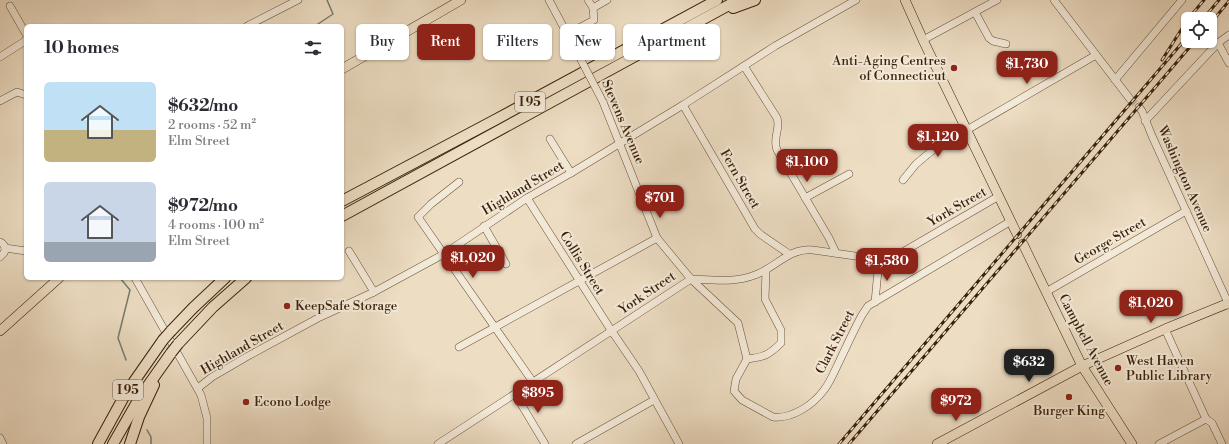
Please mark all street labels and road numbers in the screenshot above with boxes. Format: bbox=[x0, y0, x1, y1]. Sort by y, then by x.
street label: Stevens Avenue bbox=[598, 77, 648, 167]
road number: I 95 bbox=[515, 92, 545, 112]
street label: Washington Avenue bbox=[1154, 122, 1216, 235]
street label: Fern Street bbox=[717, 147, 764, 212]
street label: Highland Street bbox=[479, 157, 567, 219]
street label: York Street bbox=[924, 184, 990, 231]
street label: George Street bbox=[1071, 214, 1149, 268]
street label: Collis Street bbox=[556, 228, 608, 298]
street label: York Street bbox=[615, 268, 679, 318]
street label: Campbell Avenue bbox=[1055, 291, 1117, 389]
street label: Clark Street bbox=[812, 307, 858, 377]
street label: Highland Street bbox=[198, 318, 286, 378]
road number: I 95 bbox=[113, 380, 143, 400]

